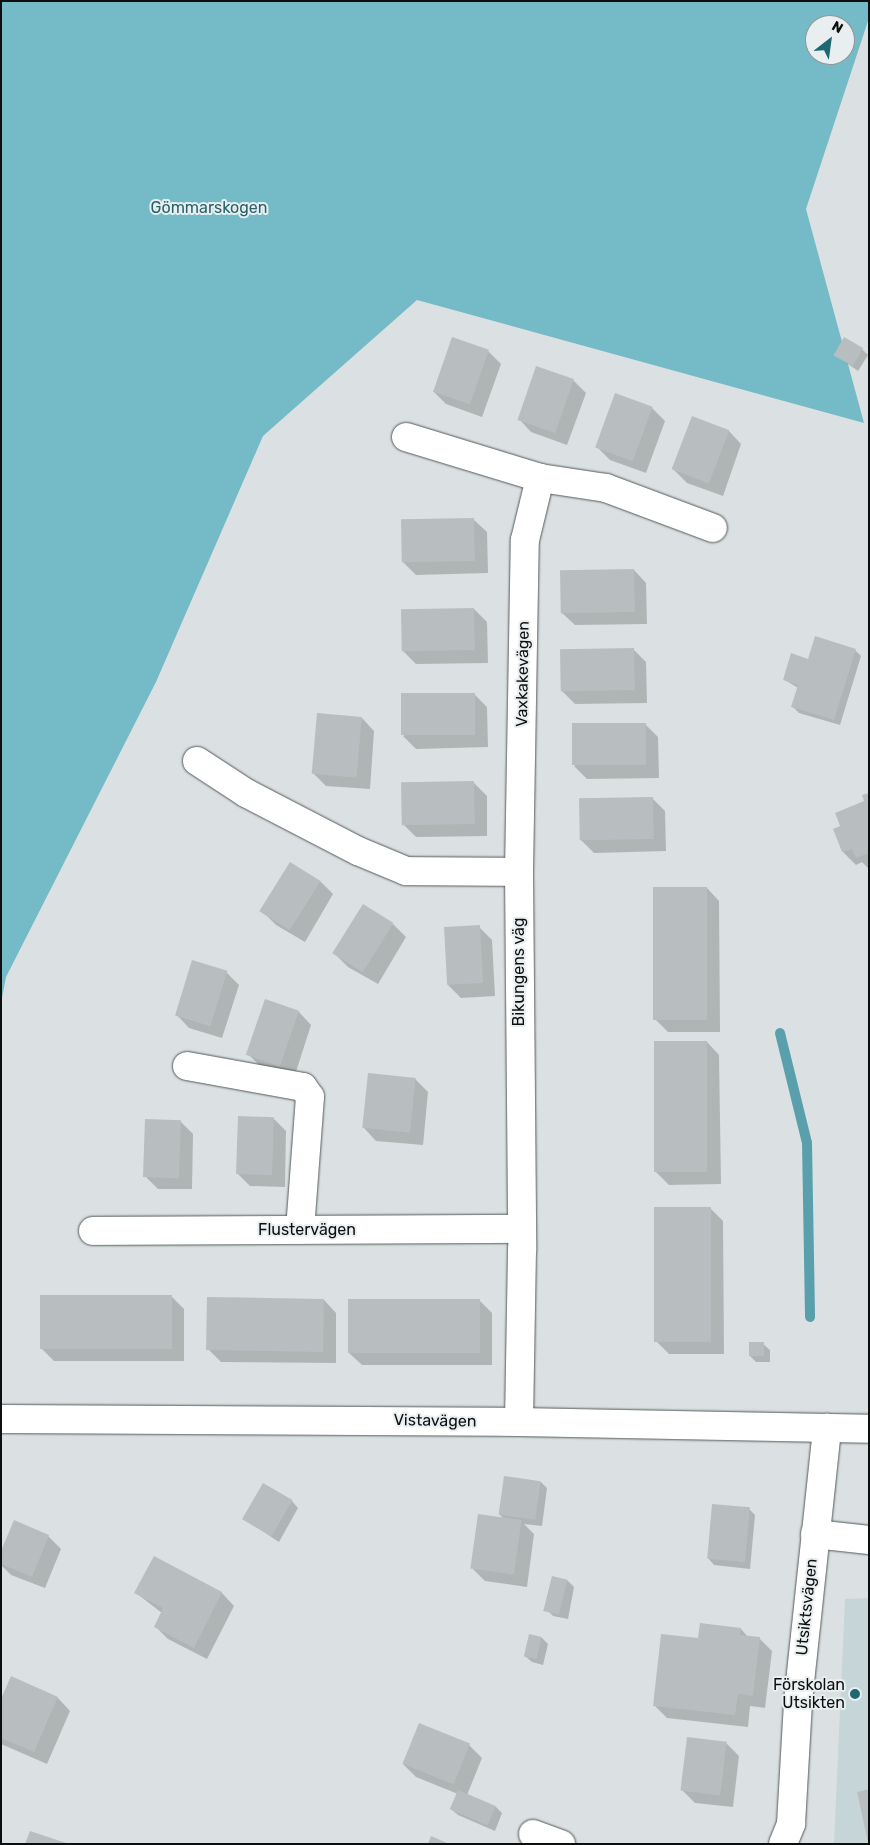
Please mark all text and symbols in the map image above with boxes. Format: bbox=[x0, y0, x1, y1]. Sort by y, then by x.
north arrow bbox=[805, 15, 855, 65]
text: N bbox=[829, 18, 846, 37]
park label: Gömmarskogen bbox=[151, 198, 267, 218]
street label: Vaxkakevägen bbox=[512, 621, 534, 727]
street label: Bikungens väg bbox=[509, 917, 529, 1027]
street label: Flustervägen bbox=[258, 1220, 356, 1240]
street label: Vistavägen bbox=[393, 1411, 477, 1431]
street label: Utsiktsvägen bbox=[792, 1558, 822, 1656]
place label: Förskolan Utsikten bbox=[773, 1675, 845, 1713]
marker: Förskolan Utsikten bbox=[849, 1688, 861, 1700]

